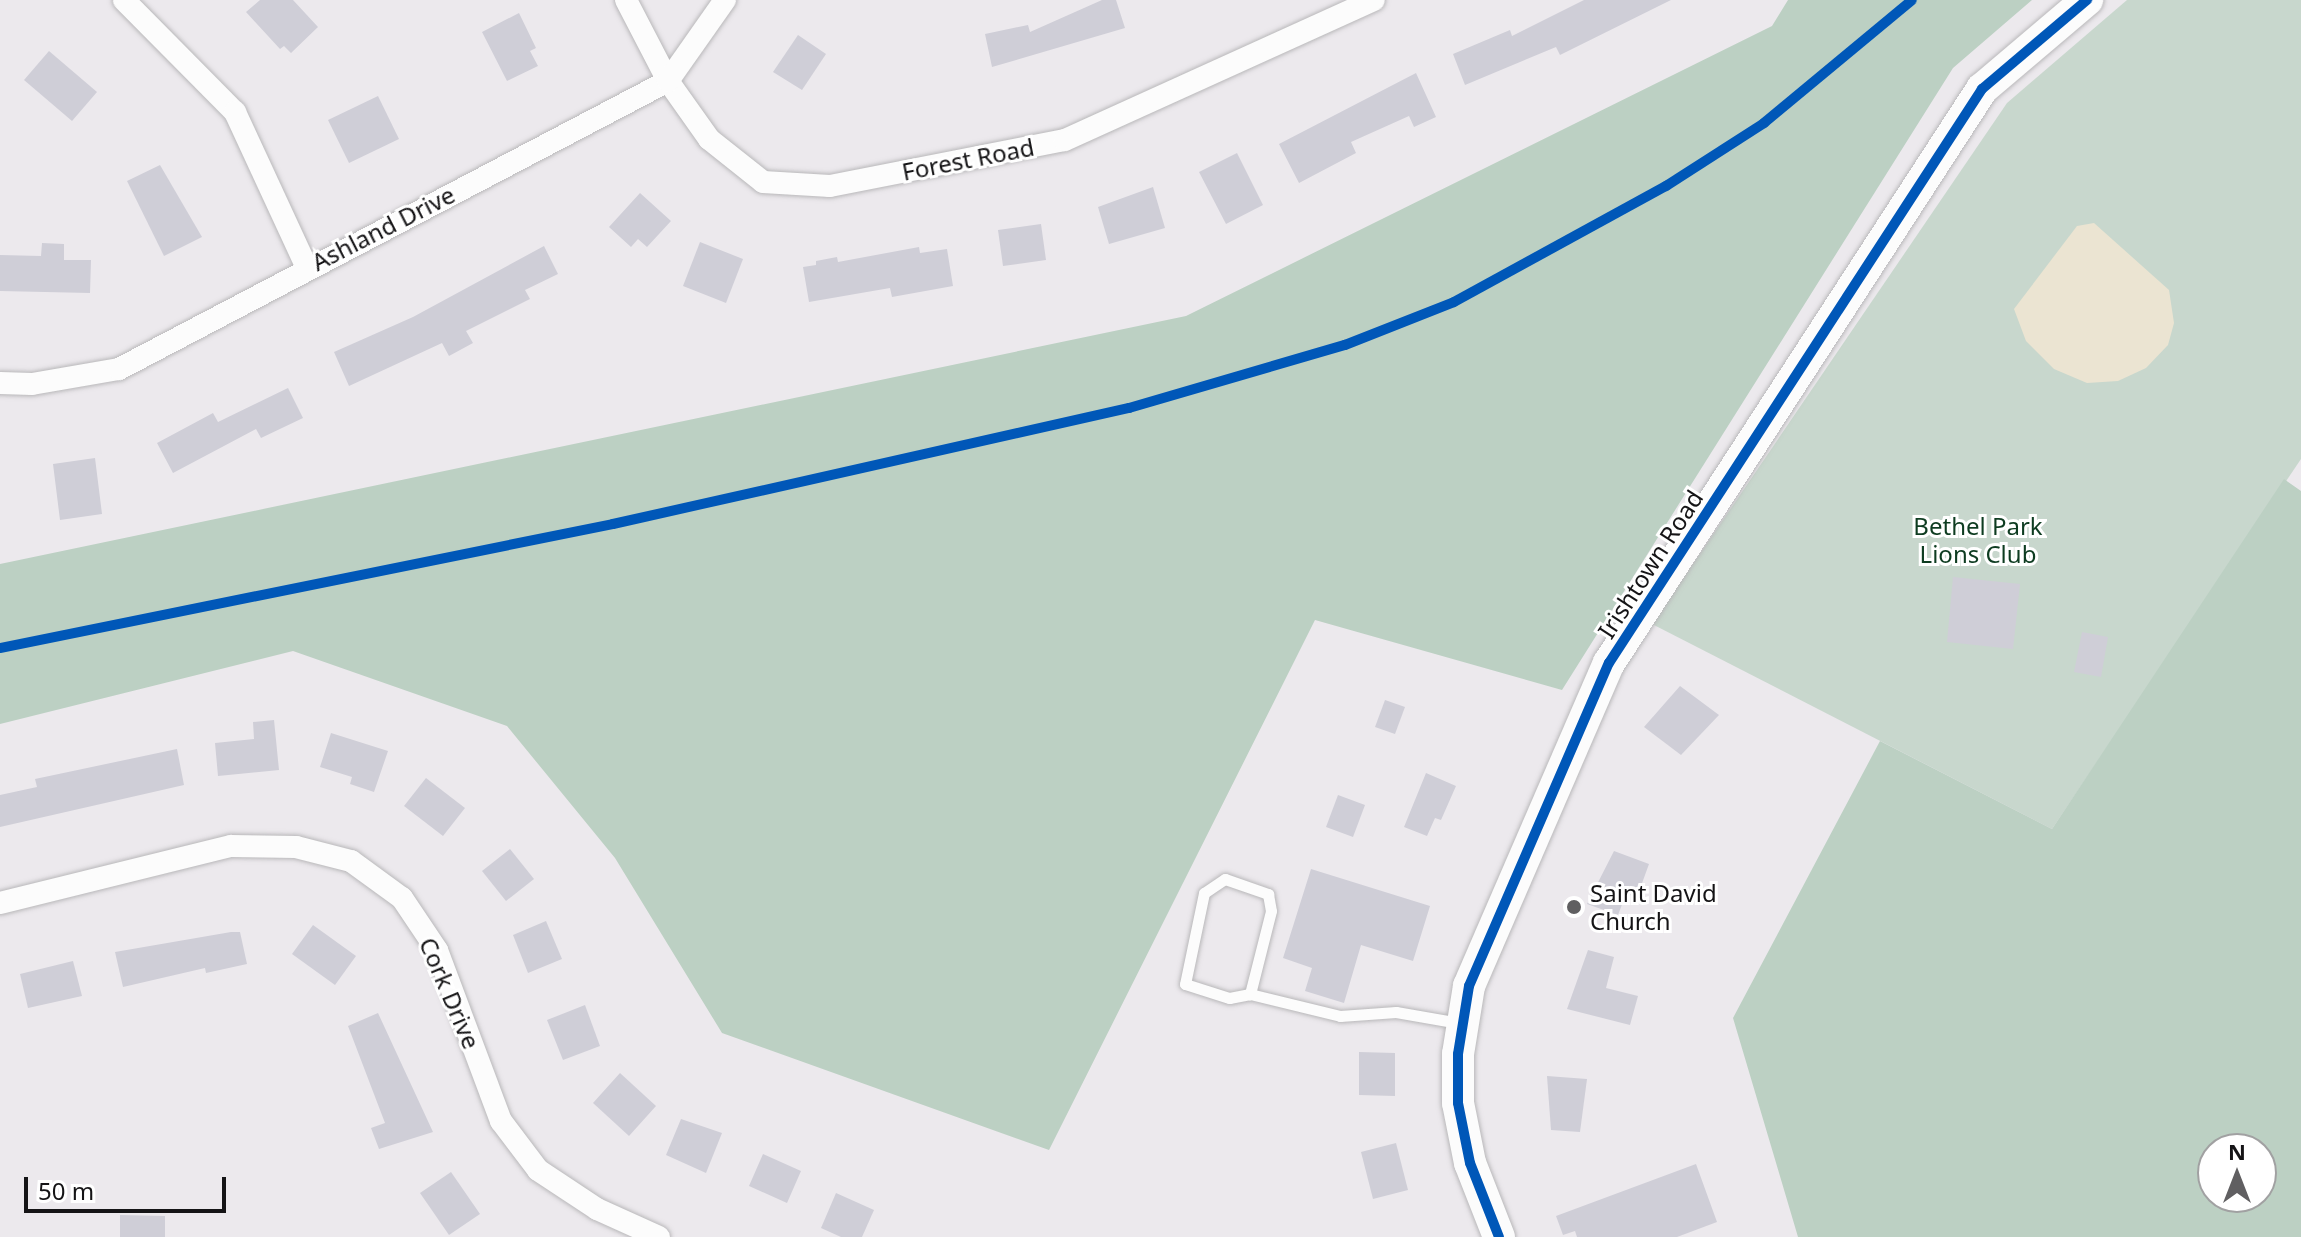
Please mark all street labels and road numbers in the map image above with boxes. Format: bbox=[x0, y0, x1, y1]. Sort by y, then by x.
street label: Forest Road bbox=[899, 132, 1037, 186]
street label: Ashland Drive bbox=[307, 180, 459, 276]
street label: Irishtown Road bbox=[1591, 485, 1709, 643]
street label: Cork Drive bbox=[414, 933, 486, 1053]

